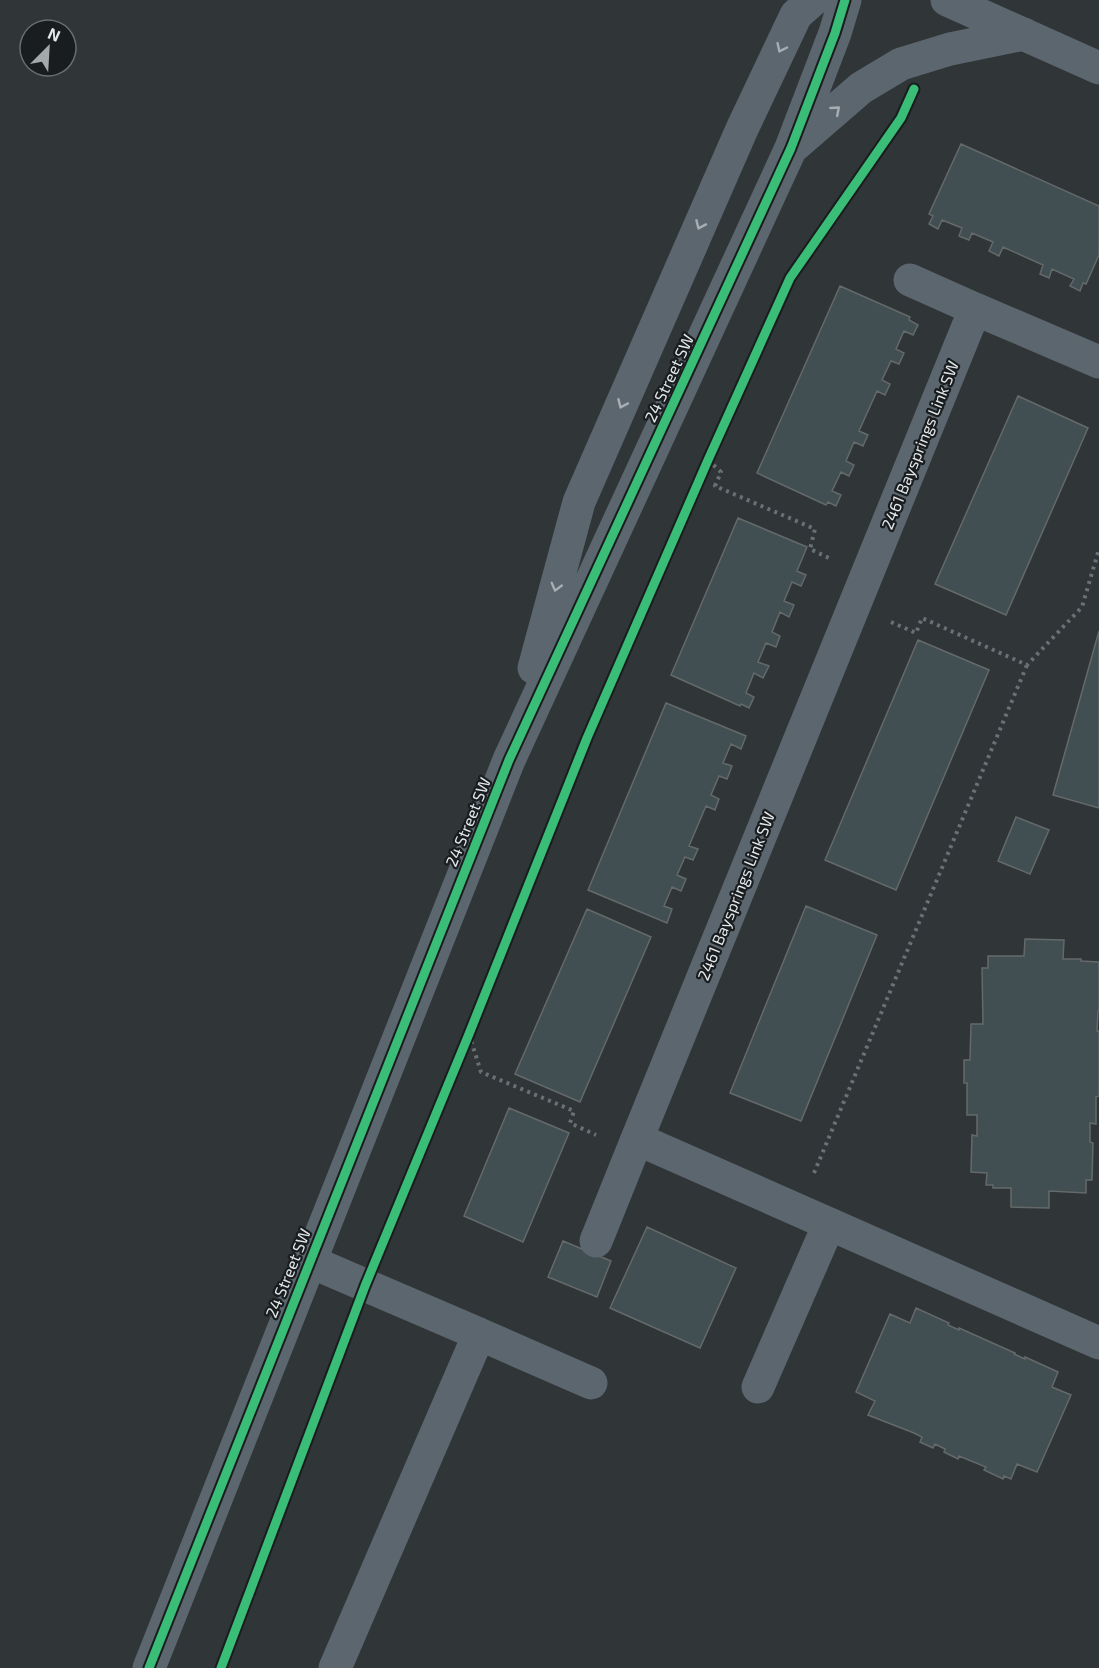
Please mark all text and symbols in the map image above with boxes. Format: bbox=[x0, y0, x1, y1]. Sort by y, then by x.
north arrow bbox=[18, 18, 78, 78]
text: N bbox=[45, 23, 63, 45]
one-way arrow bbox=[776, 41, 788, 52]
one-way arrow bbox=[829, 106, 840, 117]
one-way arrow bbox=[695, 219, 707, 230]
street label: 24 Street SW bbox=[640, 331, 697, 425]
street label: 2461 Baysprings Link SW bbox=[877, 358, 962, 532]
one-way arrow bbox=[617, 398, 629, 409]
one-way arrow bbox=[551, 581, 563, 592]
street label: 24 Street SW bbox=[441, 774, 494, 869]
street label: 2461 Baysprings Link SW bbox=[693, 809, 778, 983]
street label: 24 Street SW bbox=[261, 1225, 314, 1320]

